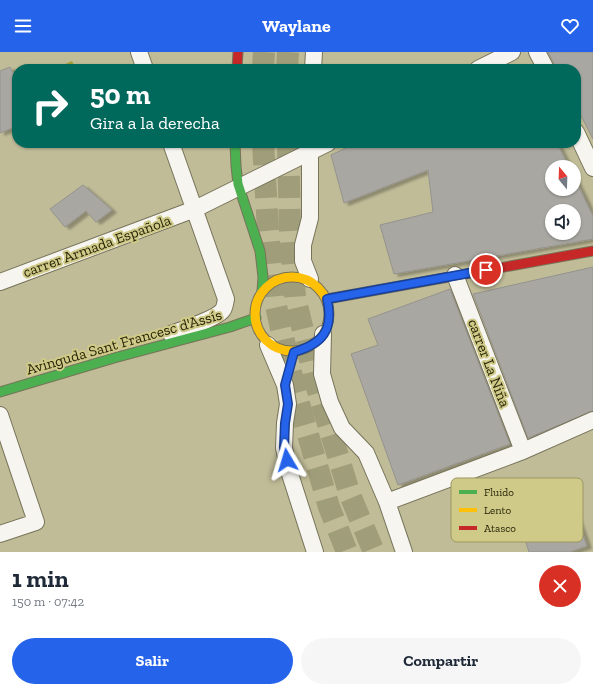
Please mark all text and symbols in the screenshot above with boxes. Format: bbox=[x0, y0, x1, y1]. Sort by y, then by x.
icon: menu bbox=[12, 15, 34, 37]
text: Waylane bbox=[262, 15, 331, 37]
icon: heart bbox=[559, 15, 581, 37]
text: 50 m bbox=[90, 78, 151, 111]
icon: right bbox=[24, 80, 76, 132]
text: Gira a la derecha bbox=[90, 112, 220, 134]
north arrow bbox=[545, 160, 581, 196]
map controls bbox=[545, 160, 581, 240]
button: sound bbox=[545, 204, 581, 240]
street label: carrer Armada Española bbox=[20, 211, 174, 281]
pin bbox=[469, 253, 503, 287]
icon: arrive bbox=[475, 259, 497, 281]
street label: Avinguda Sant Francesc d'Assís bbox=[24, 305, 224, 379]
street label: carrer La Niña bbox=[464, 316, 514, 410]
position arrow bbox=[266, 439, 308, 481]
legend bbox=[451, 478, 583, 542]
text: Fluido bbox=[484, 486, 514, 499]
text: Lento bbox=[484, 504, 512, 517]
text: Atasco bbox=[484, 522, 516, 535]
text: 1 min bbox=[12, 564, 69, 593]
button: close bbox=[539, 565, 581, 607]
text: 150 m · 07:42 bbox=[12, 594, 84, 609]
button: Salir bbox=[12, 638, 293, 684]
button: Compartir bbox=[301, 638, 581, 684]

